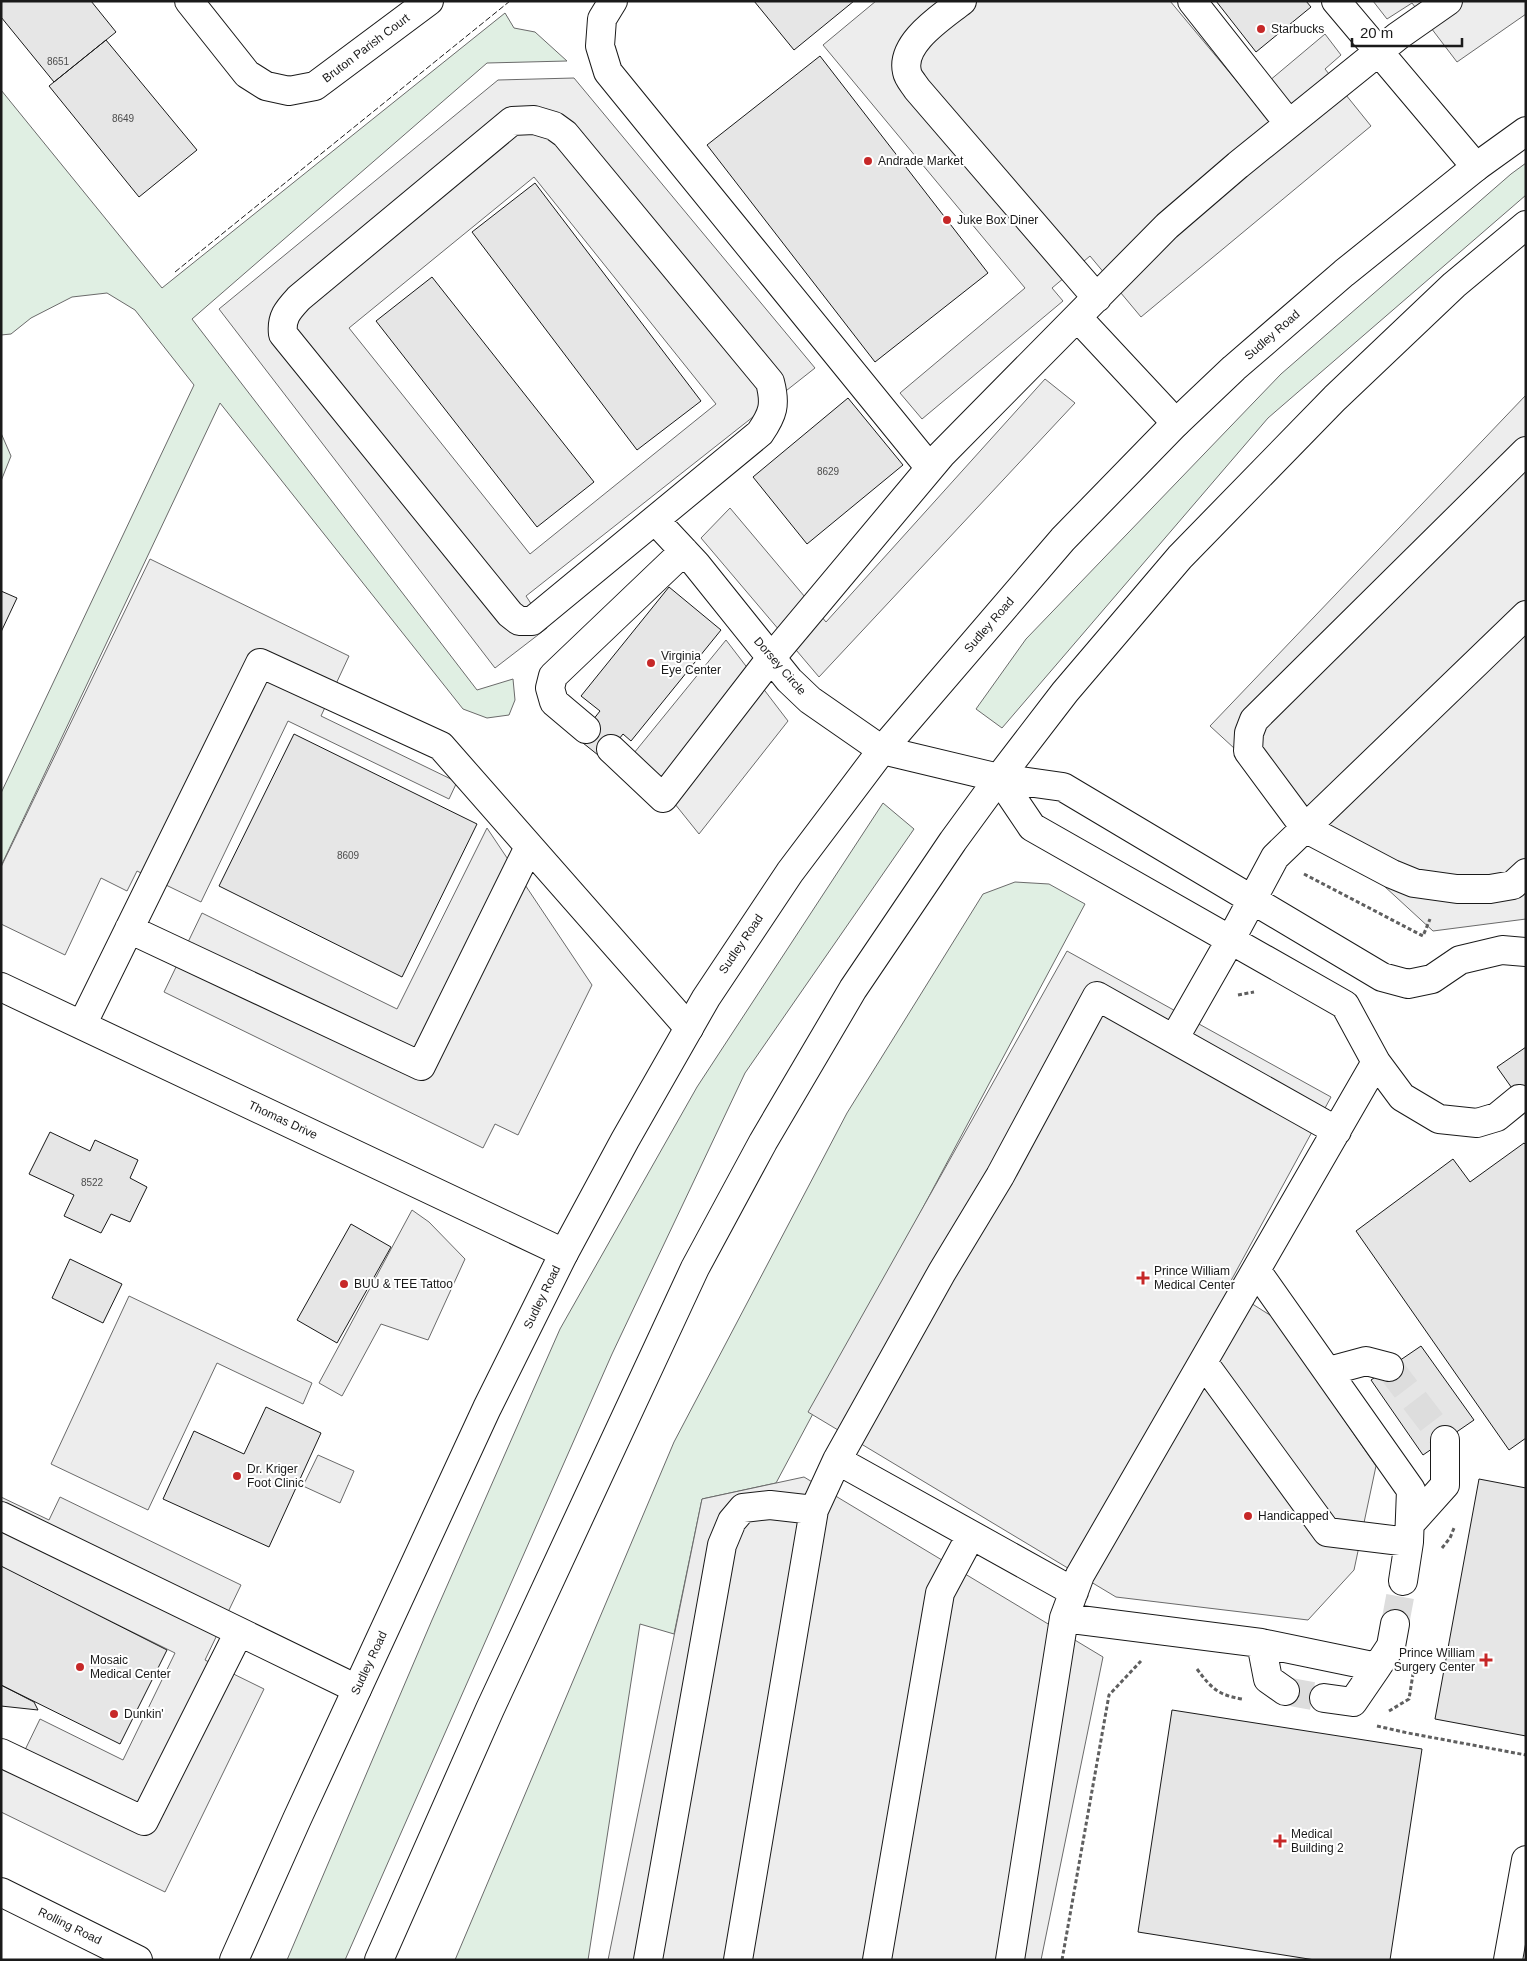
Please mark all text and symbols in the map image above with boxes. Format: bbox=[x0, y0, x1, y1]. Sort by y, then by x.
street label: Bruton Parish Court bbox=[320, 10, 413, 85]
scale bar bbox=[1352, 15, 1462, 47]
place label: Starbucks bbox=[1271, 22, 1324, 36]
marker: Starbucks bbox=[1255, 23, 1267, 35]
text: 20 m bbox=[1360, 24, 1393, 41]
house number: 8651 bbox=[47, 56, 70, 67]
house number: 8649 bbox=[112, 113, 135, 124]
place label: Andrade Market bbox=[878, 154, 964, 168]
marker: Andrade Market bbox=[862, 155, 874, 167]
place label: Juke Box Diner bbox=[957, 213, 1038, 227]
marker: Juke Box Diner bbox=[941, 214, 953, 226]
street label: Sudley Road bbox=[1241, 307, 1303, 363]
house number: 8629 bbox=[817, 466, 840, 477]
street label: Sudley Road bbox=[961, 594, 1017, 656]
street label: Dorsey Circle bbox=[751, 634, 809, 698]
place label: Virginia Eye Center bbox=[661, 649, 721, 677]
marker: Virginia Eye Center bbox=[645, 657, 657, 669]
house number: 8609 bbox=[337, 850, 360, 861]
street label: Sudley Road bbox=[716, 912, 766, 976]
street label: Thomas Drive bbox=[246, 1098, 320, 1142]
house number: 8522 bbox=[81, 1177, 104, 1188]
street label: Sudley Road bbox=[521, 1263, 563, 1331]
place label: Prince William Medical Center bbox=[1154, 1264, 1235, 1292]
marker: Prince William Medical Center bbox=[1136, 1271, 1150, 1285]
place label: BUU & TEE Tattoo bbox=[354, 1277, 453, 1291]
marker: BUU & TEE Tattoo bbox=[338, 1278, 350, 1290]
place label: Dr. Kriger Foot Clinic bbox=[247, 1462, 304, 1490]
marker: Dr. Kriger Foot Clinic bbox=[231, 1470, 243, 1482]
place label: Handicapped bbox=[1258, 1509, 1329, 1523]
marker: Handicapped bbox=[1242, 1510, 1254, 1522]
street label: Sudley Road bbox=[348, 1629, 390, 1697]
place label: Prince William Surgery Center bbox=[1394, 1646, 1475, 1674]
place label: Mosaic Medical Center bbox=[90, 1653, 171, 1681]
marker: Prince William Surgery Center bbox=[1479, 1653, 1493, 1667]
marker: Mosaic Medical Center bbox=[74, 1661, 86, 1673]
place label: Dunkin' bbox=[124, 1707, 164, 1721]
marker: Dunkin' bbox=[108, 1708, 120, 1720]
place label: Medical Building 2 bbox=[1291, 1827, 1344, 1855]
marker: Medical Building 2 bbox=[1273, 1834, 1287, 1848]
street label: Rolling Road bbox=[36, 1905, 104, 1947]

